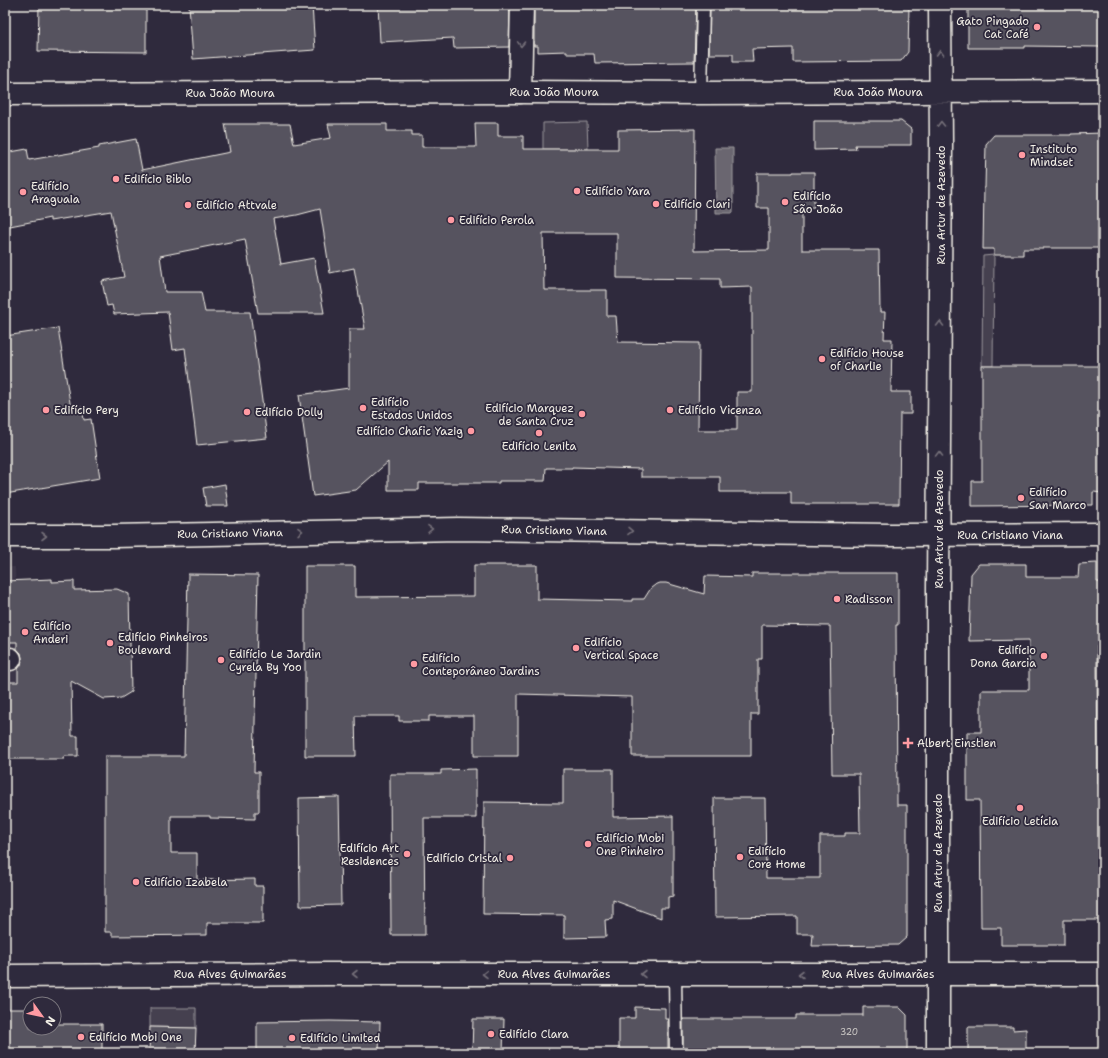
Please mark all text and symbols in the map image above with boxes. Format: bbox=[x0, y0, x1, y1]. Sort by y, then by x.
place label: Gato Pingado Cat Café bbox=[956, 14, 1029, 42]
marker: Gato Pingado Cat Café bbox=[1032, 22, 1042, 32]
one-way arrow bbox=[517, 41, 525, 47]
one-way arrow bbox=[936, 50, 944, 56]
street label: Rua João Moura bbox=[509, 85, 599, 100]
street label: Rua João Moura bbox=[833, 85, 923, 100]
street label: Rua João Moura bbox=[185, 86, 275, 101]
one-way arrow bbox=[937, 121, 945, 127]
place label: Instituto Mindset bbox=[1030, 142, 1078, 170]
street label: Rua Artur de Azevedo bbox=[934, 145, 949, 264]
marker: Instituto Mindset bbox=[1017, 150, 1027, 160]
place label: Edifício Biblo bbox=[124, 172, 192, 187]
marker: Edifício Biblo bbox=[111, 174, 121, 184]
place label: Edifício Araguaia bbox=[31, 179, 80, 207]
place label: Edifício Yara bbox=[585, 184, 650, 199]
marker: Edifício Yara bbox=[572, 186, 582, 196]
marker: Edifício Araguaia bbox=[18, 187, 28, 197]
place label: Edifício São João bbox=[793, 189, 843, 217]
place label: Edifício Clari bbox=[664, 197, 730, 212]
marker: Edifício São João bbox=[780, 197, 790, 207]
place label: Edifício Attvale bbox=[196, 198, 277, 213]
marker: Edifício Clari bbox=[651, 199, 661, 209]
marker: Edifício Attvale bbox=[183, 200, 193, 210]
place label: Edifício Perola bbox=[459, 213, 534, 228]
marker: Edifício Perola bbox=[446, 215, 456, 225]
one-way arrow bbox=[936, 321, 944, 327]
place label: Edifício House of Charlie bbox=[830, 346, 904, 374]
marker: Edifício House of Charlie bbox=[817, 354, 827, 364]
place label: Edifício Estados Unidos bbox=[371, 395, 452, 423]
place label: Edifício Marquez de Santa Cruz bbox=[485, 401, 574, 429]
place label: Edifício Pery bbox=[54, 403, 119, 418]
marker: Edifício Estados Unidos bbox=[358, 403, 368, 413]
place label: Edifício Vicenza bbox=[678, 403, 761, 418]
marker: Edifício Pery bbox=[41, 405, 51, 415]
place label: Edifício Dolly bbox=[255, 405, 323, 420]
marker: Edifício Vicenza bbox=[665, 405, 675, 415]
marker: Edifício Dolly bbox=[242, 407, 252, 417]
marker: Edifício Marquez de Santa Cruz bbox=[577, 409, 587, 419]
place label: Edifício Chafic Yazig bbox=[356, 424, 463, 439]
marker: Edifício Chafic Yazig bbox=[466, 426, 476, 436]
marker: Edifício Lenita bbox=[534, 428, 544, 438]
place label: Edifício Lenita bbox=[502, 439, 576, 454]
one-way arrow bbox=[935, 451, 943, 457]
street label: Rua Artur de Azevedo bbox=[932, 469, 947, 588]
place label: Edifício San Marco bbox=[1029, 485, 1086, 513]
marker: Edifício San Marco bbox=[1016, 493, 1026, 503]
street label: Rua Cristiano Viana bbox=[501, 522, 607, 539]
street label: Rua Cristiano Viana bbox=[177, 525, 283, 542]
one-way arrow bbox=[427, 525, 433, 533]
one-way arrow bbox=[297, 527, 303, 535]
one-way arrow bbox=[627, 527, 633, 535]
street label: Rua Cristiano Viana bbox=[957, 528, 1063, 543]
one-way arrow bbox=[41, 532, 47, 540]
place label: Radisson bbox=[845, 592, 893, 607]
marker: Radisson bbox=[832, 594, 842, 604]
place label: Edifício Anderi bbox=[33, 619, 71, 647]
marker: Edifício Anderi bbox=[20, 627, 30, 637]
place label: Edifício Pinheiros Boulevard bbox=[118, 630, 208, 658]
place label: Edifício Vertical Space bbox=[584, 635, 659, 663]
marker: Edifício Pinheiros Boulevard bbox=[105, 638, 115, 648]
marker: Edifício Vertical Space bbox=[571, 643, 581, 653]
place label: Edifício Dona Garcia bbox=[970, 643, 1036, 671]
place label: Edifício Le Jardin Cyrela By Yoo bbox=[229, 647, 321, 675]
place label: Edifício Conteporâneo Jardins bbox=[422, 651, 540, 679]
marker: Edifício Dona Garcia bbox=[1039, 651, 1049, 661]
marker: Edifício Le Jardin Cyrela By Yoo bbox=[216, 655, 226, 665]
marker: Edifício Conteporâneo Jardins bbox=[409, 659, 419, 669]
place label: Albert Einstien bbox=[917, 736, 996, 751]
marker: Albert Einstien bbox=[902, 737, 914, 749]
street label: Rua Artur de Azevedo bbox=[931, 793, 946, 912]
marker: Edifício Letícia bbox=[1015, 803, 1025, 813]
place label: Edifício Letícia bbox=[982, 814, 1058, 829]
place label: Edifício Mobi One Pinheiro bbox=[596, 831, 664, 859]
marker: Edifício Mobi One Pinheiro bbox=[583, 839, 593, 849]
place label: Edifício Art Residences bbox=[340, 841, 399, 869]
place label: Edifício Core Home bbox=[748, 844, 806, 872]
marker: Edifício Art Residences bbox=[402, 849, 412, 859]
place label: Edifício Cristal bbox=[426, 851, 503, 866]
marker: Edifício Core Home bbox=[735, 852, 745, 862]
marker: Edifício Cristal bbox=[505, 853, 515, 863]
place label: Edifício Izabela bbox=[144, 875, 227, 890]
marker: Edifício Izabela bbox=[131, 877, 141, 887]
street label: Rua Alves Guimarães bbox=[174, 967, 286, 982]
street label: Rua Alves Guimarães bbox=[498, 967, 610, 982]
street label: Rua Alves Guimarães bbox=[822, 967, 934, 982]
one-way arrow bbox=[352, 970, 358, 978]
one-way arrow bbox=[482, 970, 488, 978]
one-way arrow bbox=[640, 970, 646, 978]
one-way arrow bbox=[798, 970, 804, 978]
north arrow bbox=[22, 996, 62, 1036]
text: N bbox=[41, 1013, 59, 1029]
house number: 320 bbox=[840, 1026, 858, 1038]
place label: Edifício Clara bbox=[499, 1027, 569, 1042]
marker: Edifício Clara bbox=[486, 1029, 496, 1039]
place label: Edifício Mobi One bbox=[89, 1030, 182, 1045]
place label: Edifício Limited bbox=[300, 1031, 380, 1046]
marker: Edifício Mobi One bbox=[76, 1032, 86, 1042]
marker: Edifício Limited bbox=[287, 1033, 297, 1043]

